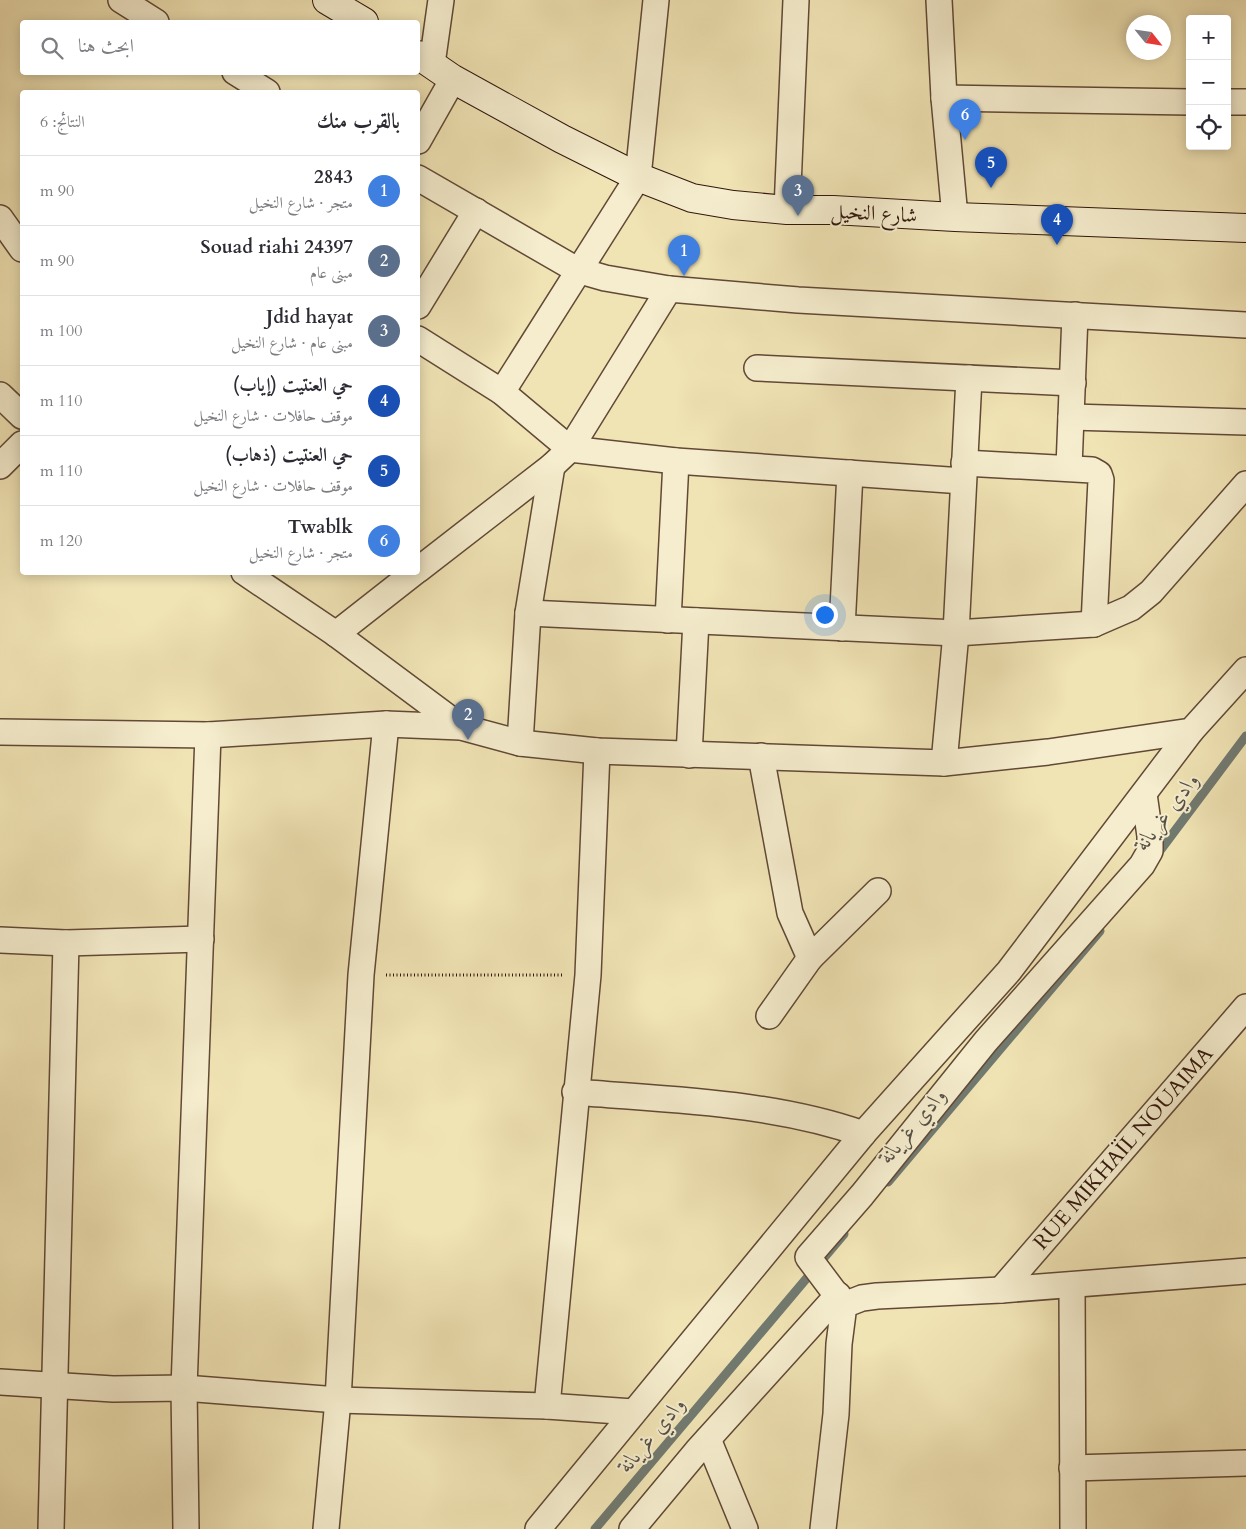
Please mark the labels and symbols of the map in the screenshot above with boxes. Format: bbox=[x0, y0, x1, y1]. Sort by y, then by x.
north arrow bbox=[1126, 15, 1171, 60]
pin: 6 bbox=[949, 99, 981, 140]
pin: 5 bbox=[975, 147, 1007, 188]
pin: 3 bbox=[782, 175, 814, 216]
street label: شارع النخيل bbox=[830, 197, 918, 233]
pin: 4 bbox=[1041, 204, 1073, 245]
pin: 1 bbox=[668, 235, 700, 276]
your location bbox=[812, 602, 838, 628]
pin: 2 bbox=[452, 699, 484, 740]
water label: وادي غريانة bbox=[1126, 766, 1208, 860]
street label: RUE MIKHAÏL NOUAIMA bbox=[1027, 1040, 1220, 1256]
water label: وادي غريانة bbox=[871, 1081, 955, 1173]
water label: وادي غريانة bbox=[610, 1390, 694, 1482]

